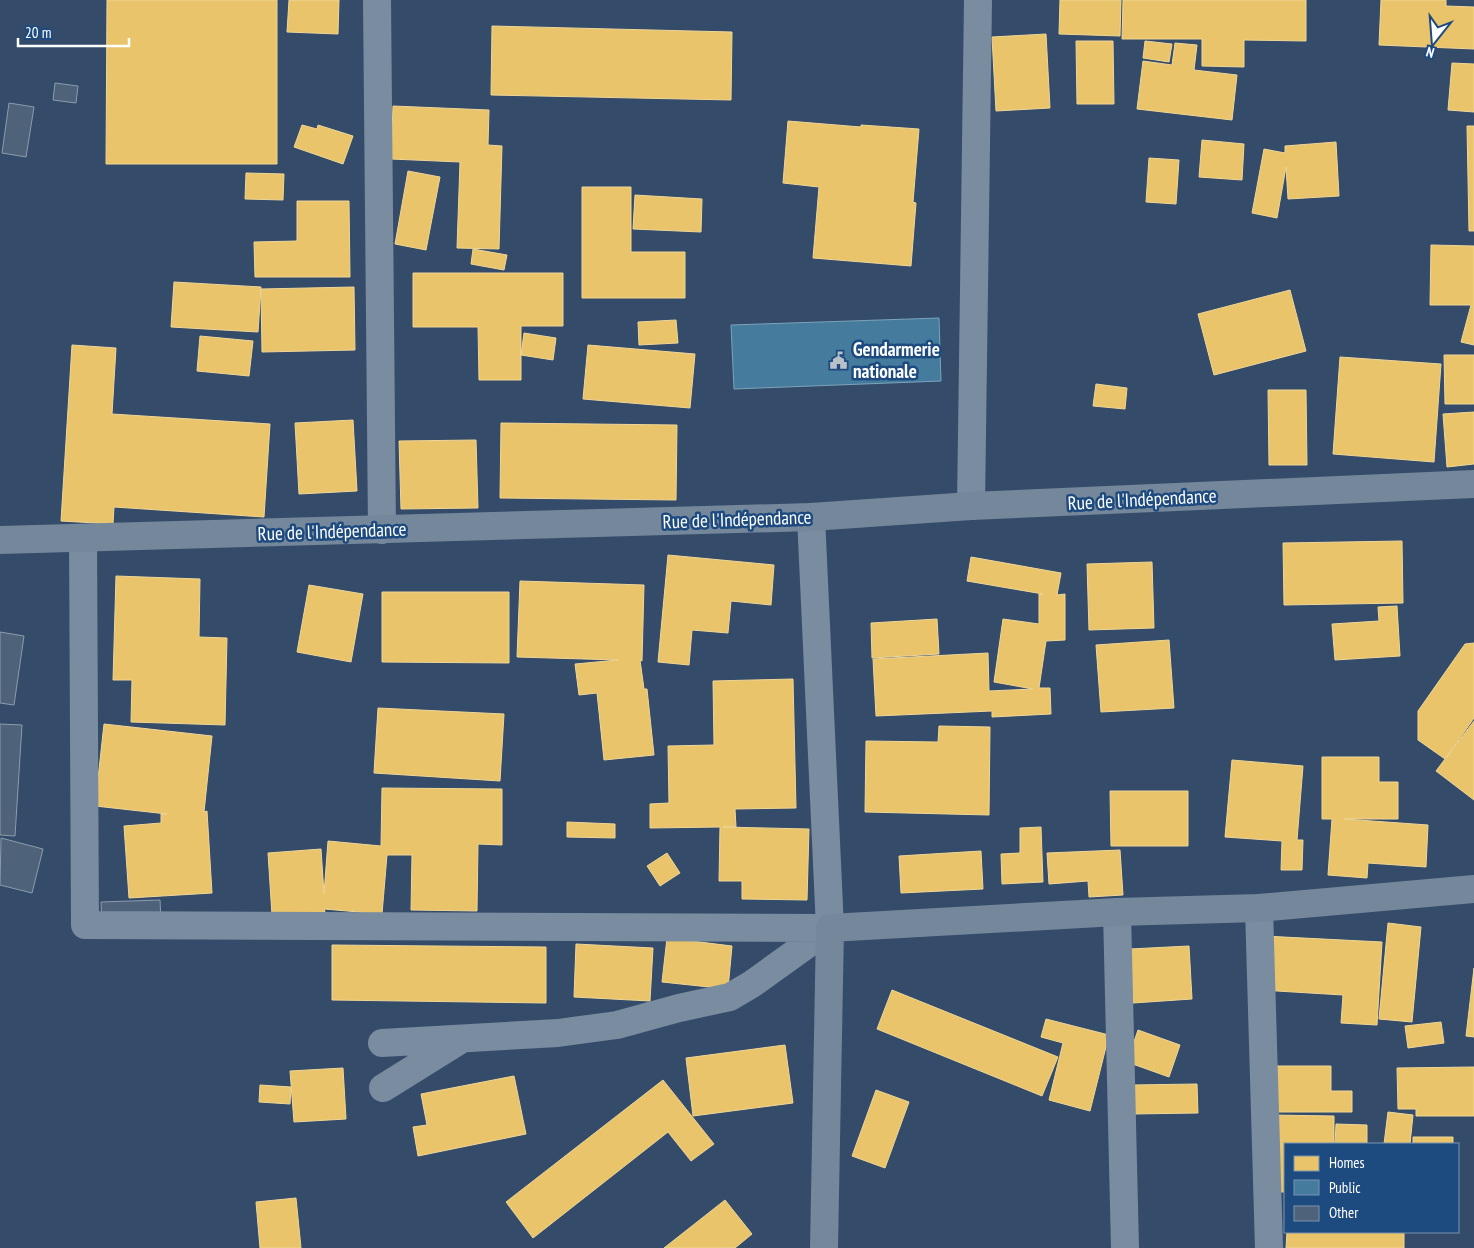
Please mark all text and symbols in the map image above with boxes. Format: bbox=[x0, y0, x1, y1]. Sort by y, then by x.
scale bar bbox=[18, 15, 129, 47]
north arrow bbox=[1409, 15, 1459, 65]
text: 20 m bbox=[25, 23, 51, 42]
text: N bbox=[1424, 43, 1436, 62]
place label: Gendarmerie nationale bbox=[853, 337, 940, 383]
public building icon: Gendarmerie nationale bbox=[829, 350, 849, 370]
street label: Rue de l'Indépendance bbox=[1067, 483, 1217, 515]
street label: Rue de l'Indépendance bbox=[662, 504, 812, 534]
street label: Rue de l'Indépendance bbox=[257, 516, 407, 546]
legend bbox=[1284, 1143, 1459, 1233]
text: Homes bbox=[1329, 1153, 1365, 1172]
text: Public bbox=[1329, 1178, 1361, 1197]
text: Other bbox=[1329, 1203, 1359, 1222]

